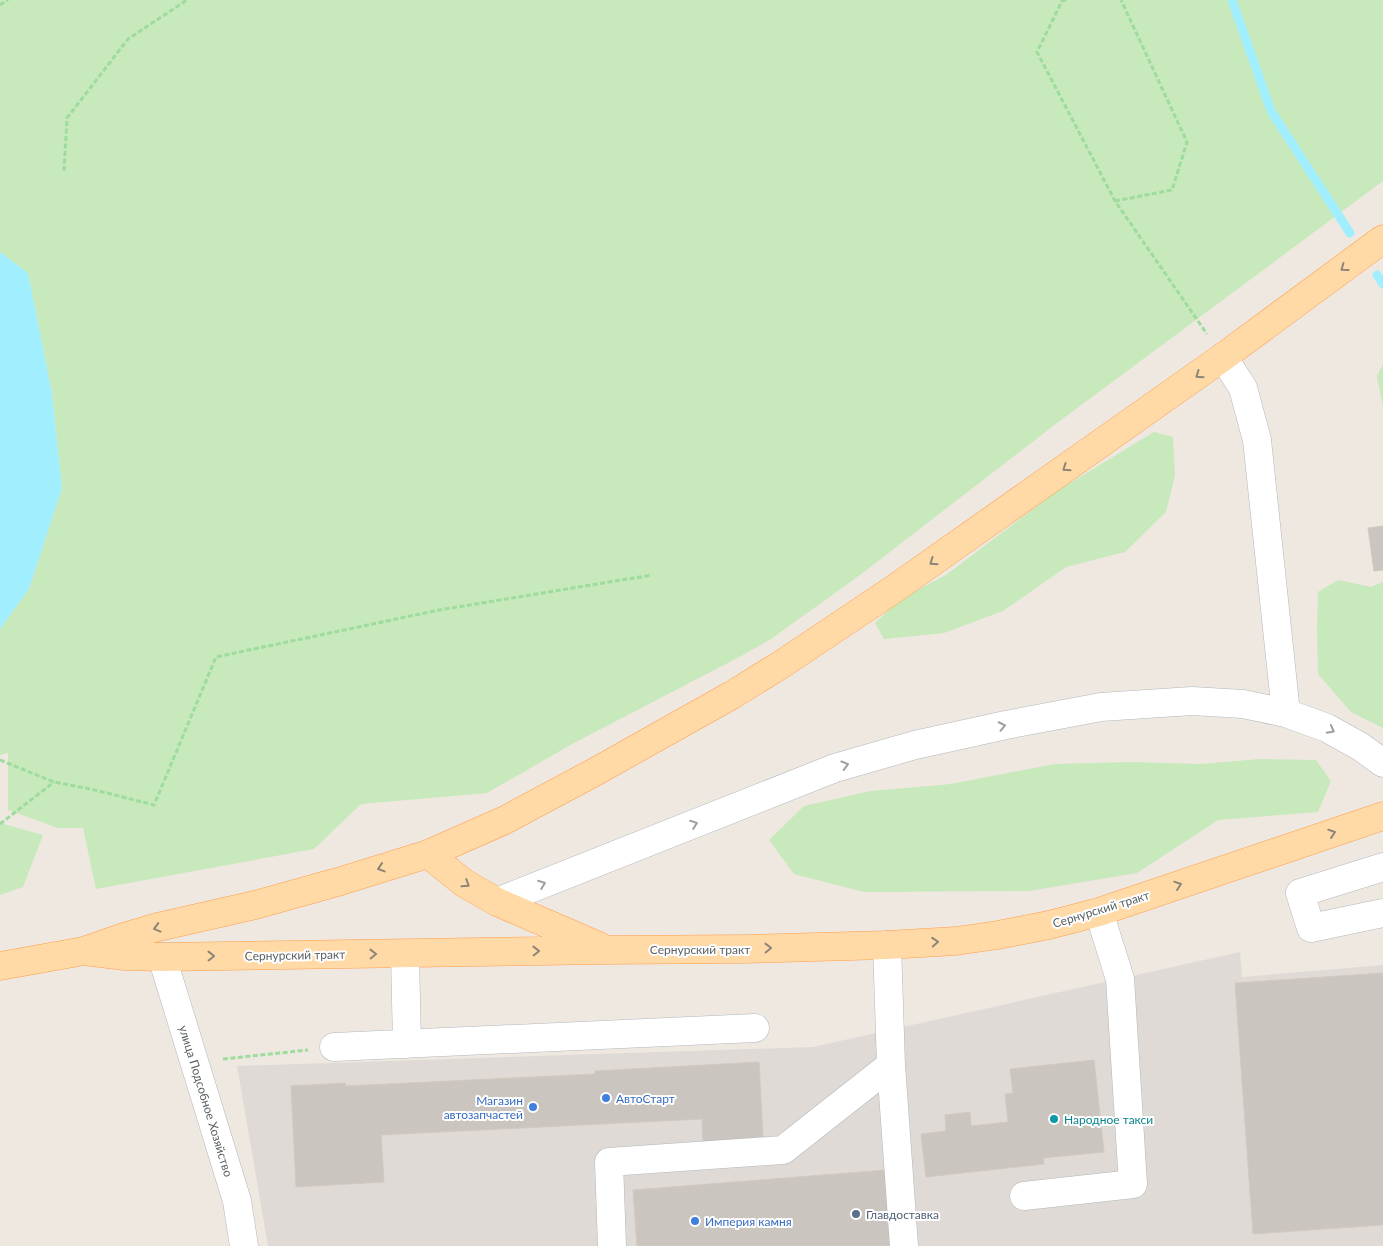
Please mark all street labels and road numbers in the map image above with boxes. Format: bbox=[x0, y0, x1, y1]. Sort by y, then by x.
street label: Сернурский тракт bbox=[1051, 887, 1151, 931]
street label: Сернурский тракт bbox=[650, 942, 750, 957]
street label: Сернурский тракт bbox=[245, 947, 345, 963]
street label: улица Подсобное Хозяйство bbox=[176, 1023, 236, 1179]

